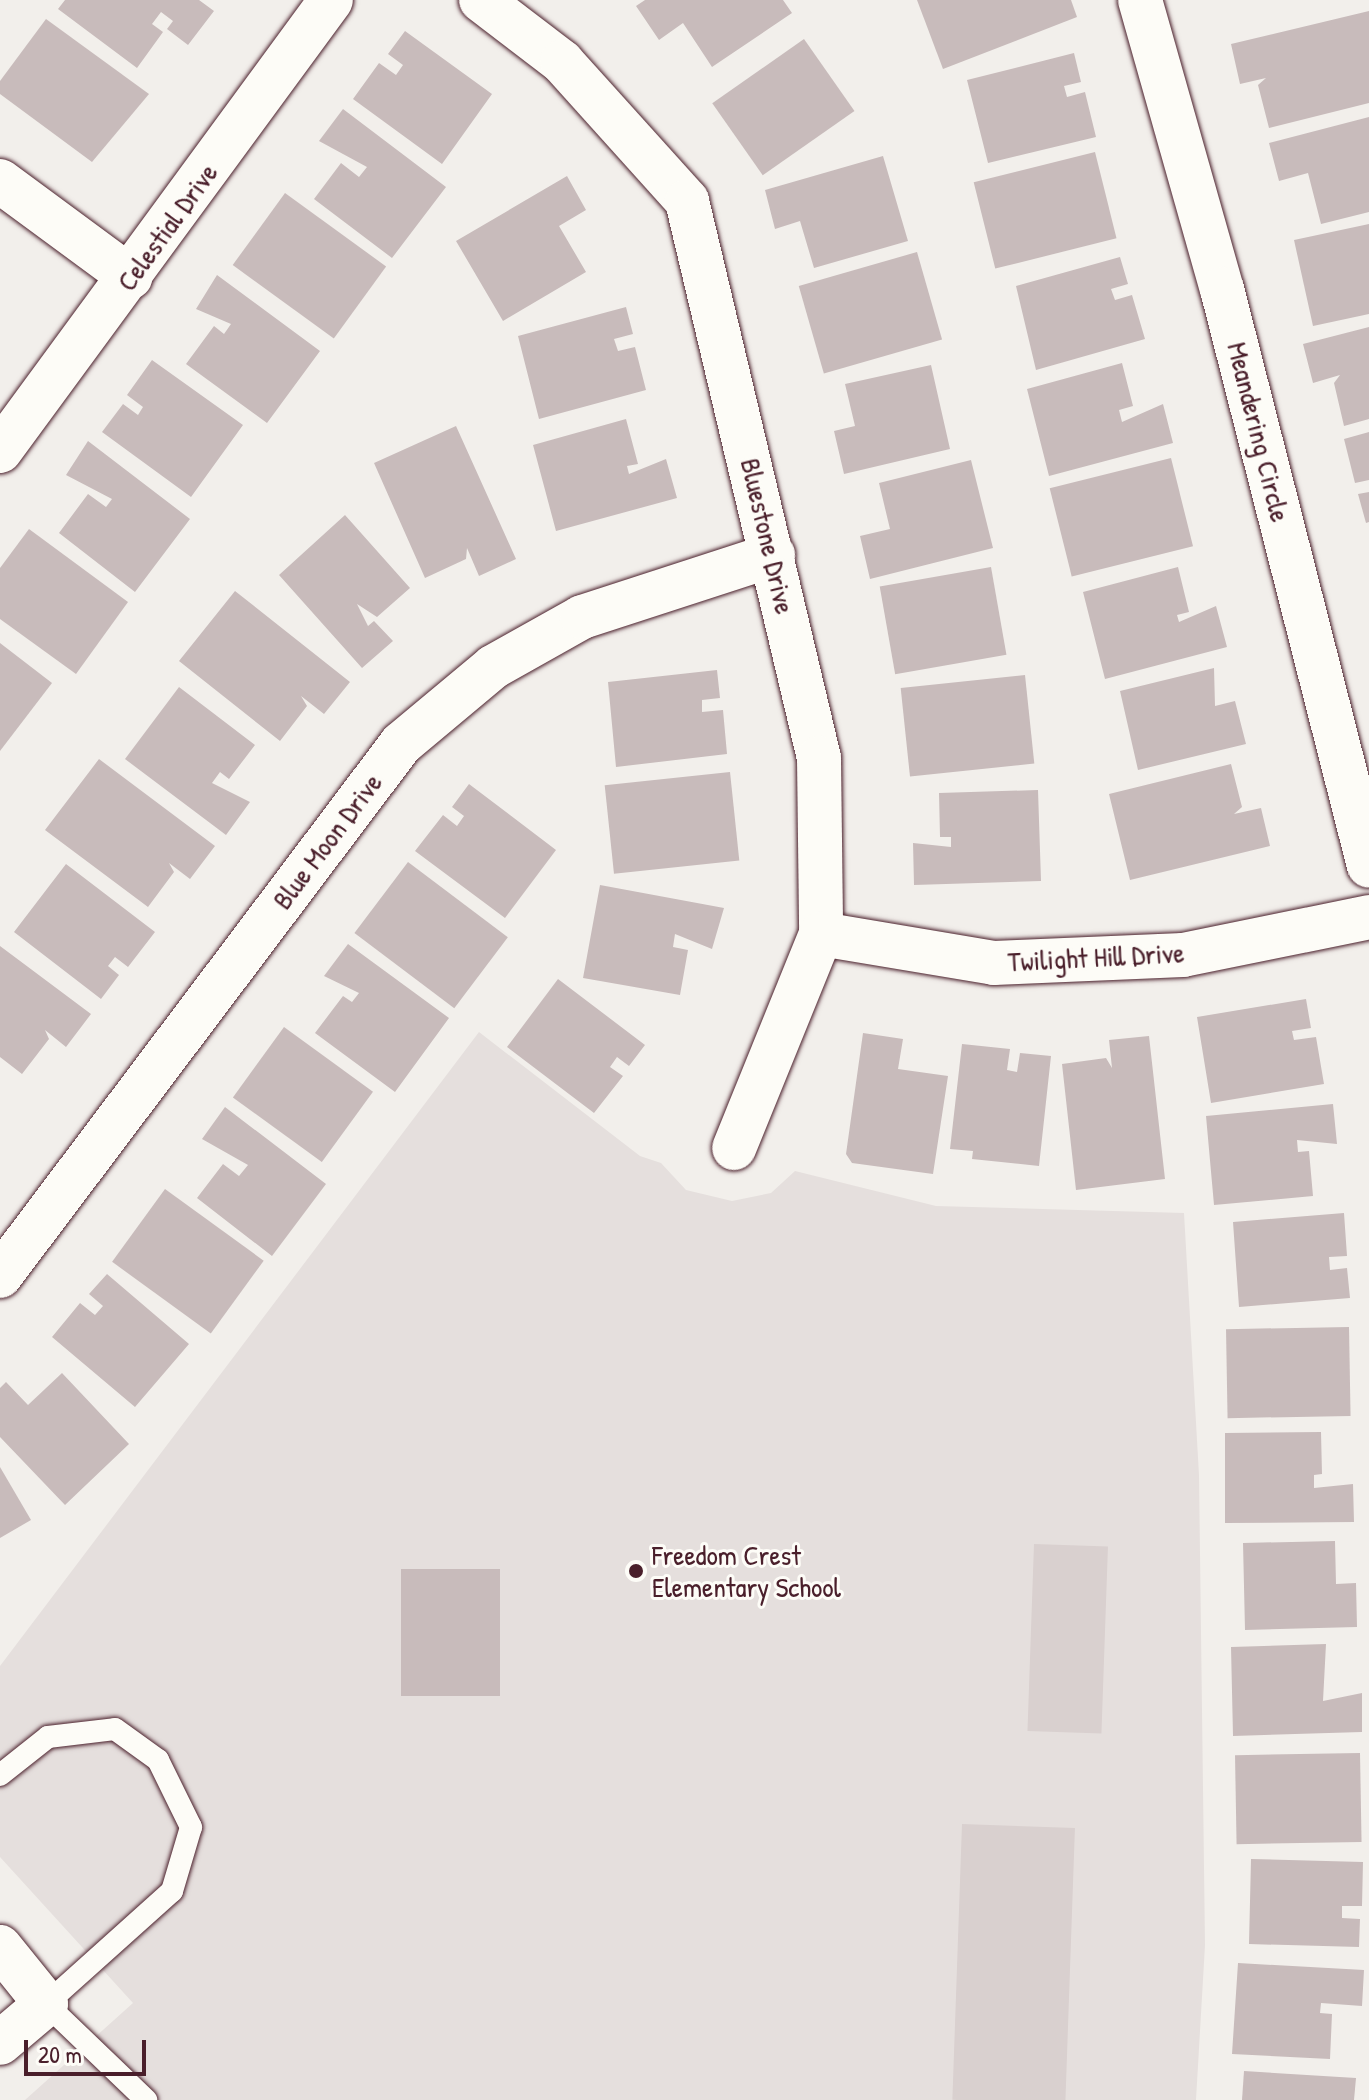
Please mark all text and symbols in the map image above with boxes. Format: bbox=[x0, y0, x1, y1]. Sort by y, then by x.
street label: Celestial Drive bbox=[110, 157, 224, 297]
street label: Meandering Circle bbox=[1220, 339, 1298, 525]
street label: Bluestone Drive bbox=[734, 455, 802, 617]
street label: Blue Moon Drive bbox=[265, 766, 389, 916]
street label: Twilight Hill Drive bbox=[1007, 936, 1185, 978]
place label: Freedom Crest Elementary School bbox=[652, 1538, 841, 1604]
marker: Freedom Crest Elementary School bbox=[627, 1562, 645, 1580]
scale bar bbox=[28, 2024, 150, 2074]
text: 20 m bbox=[38, 2038, 82, 2070]

